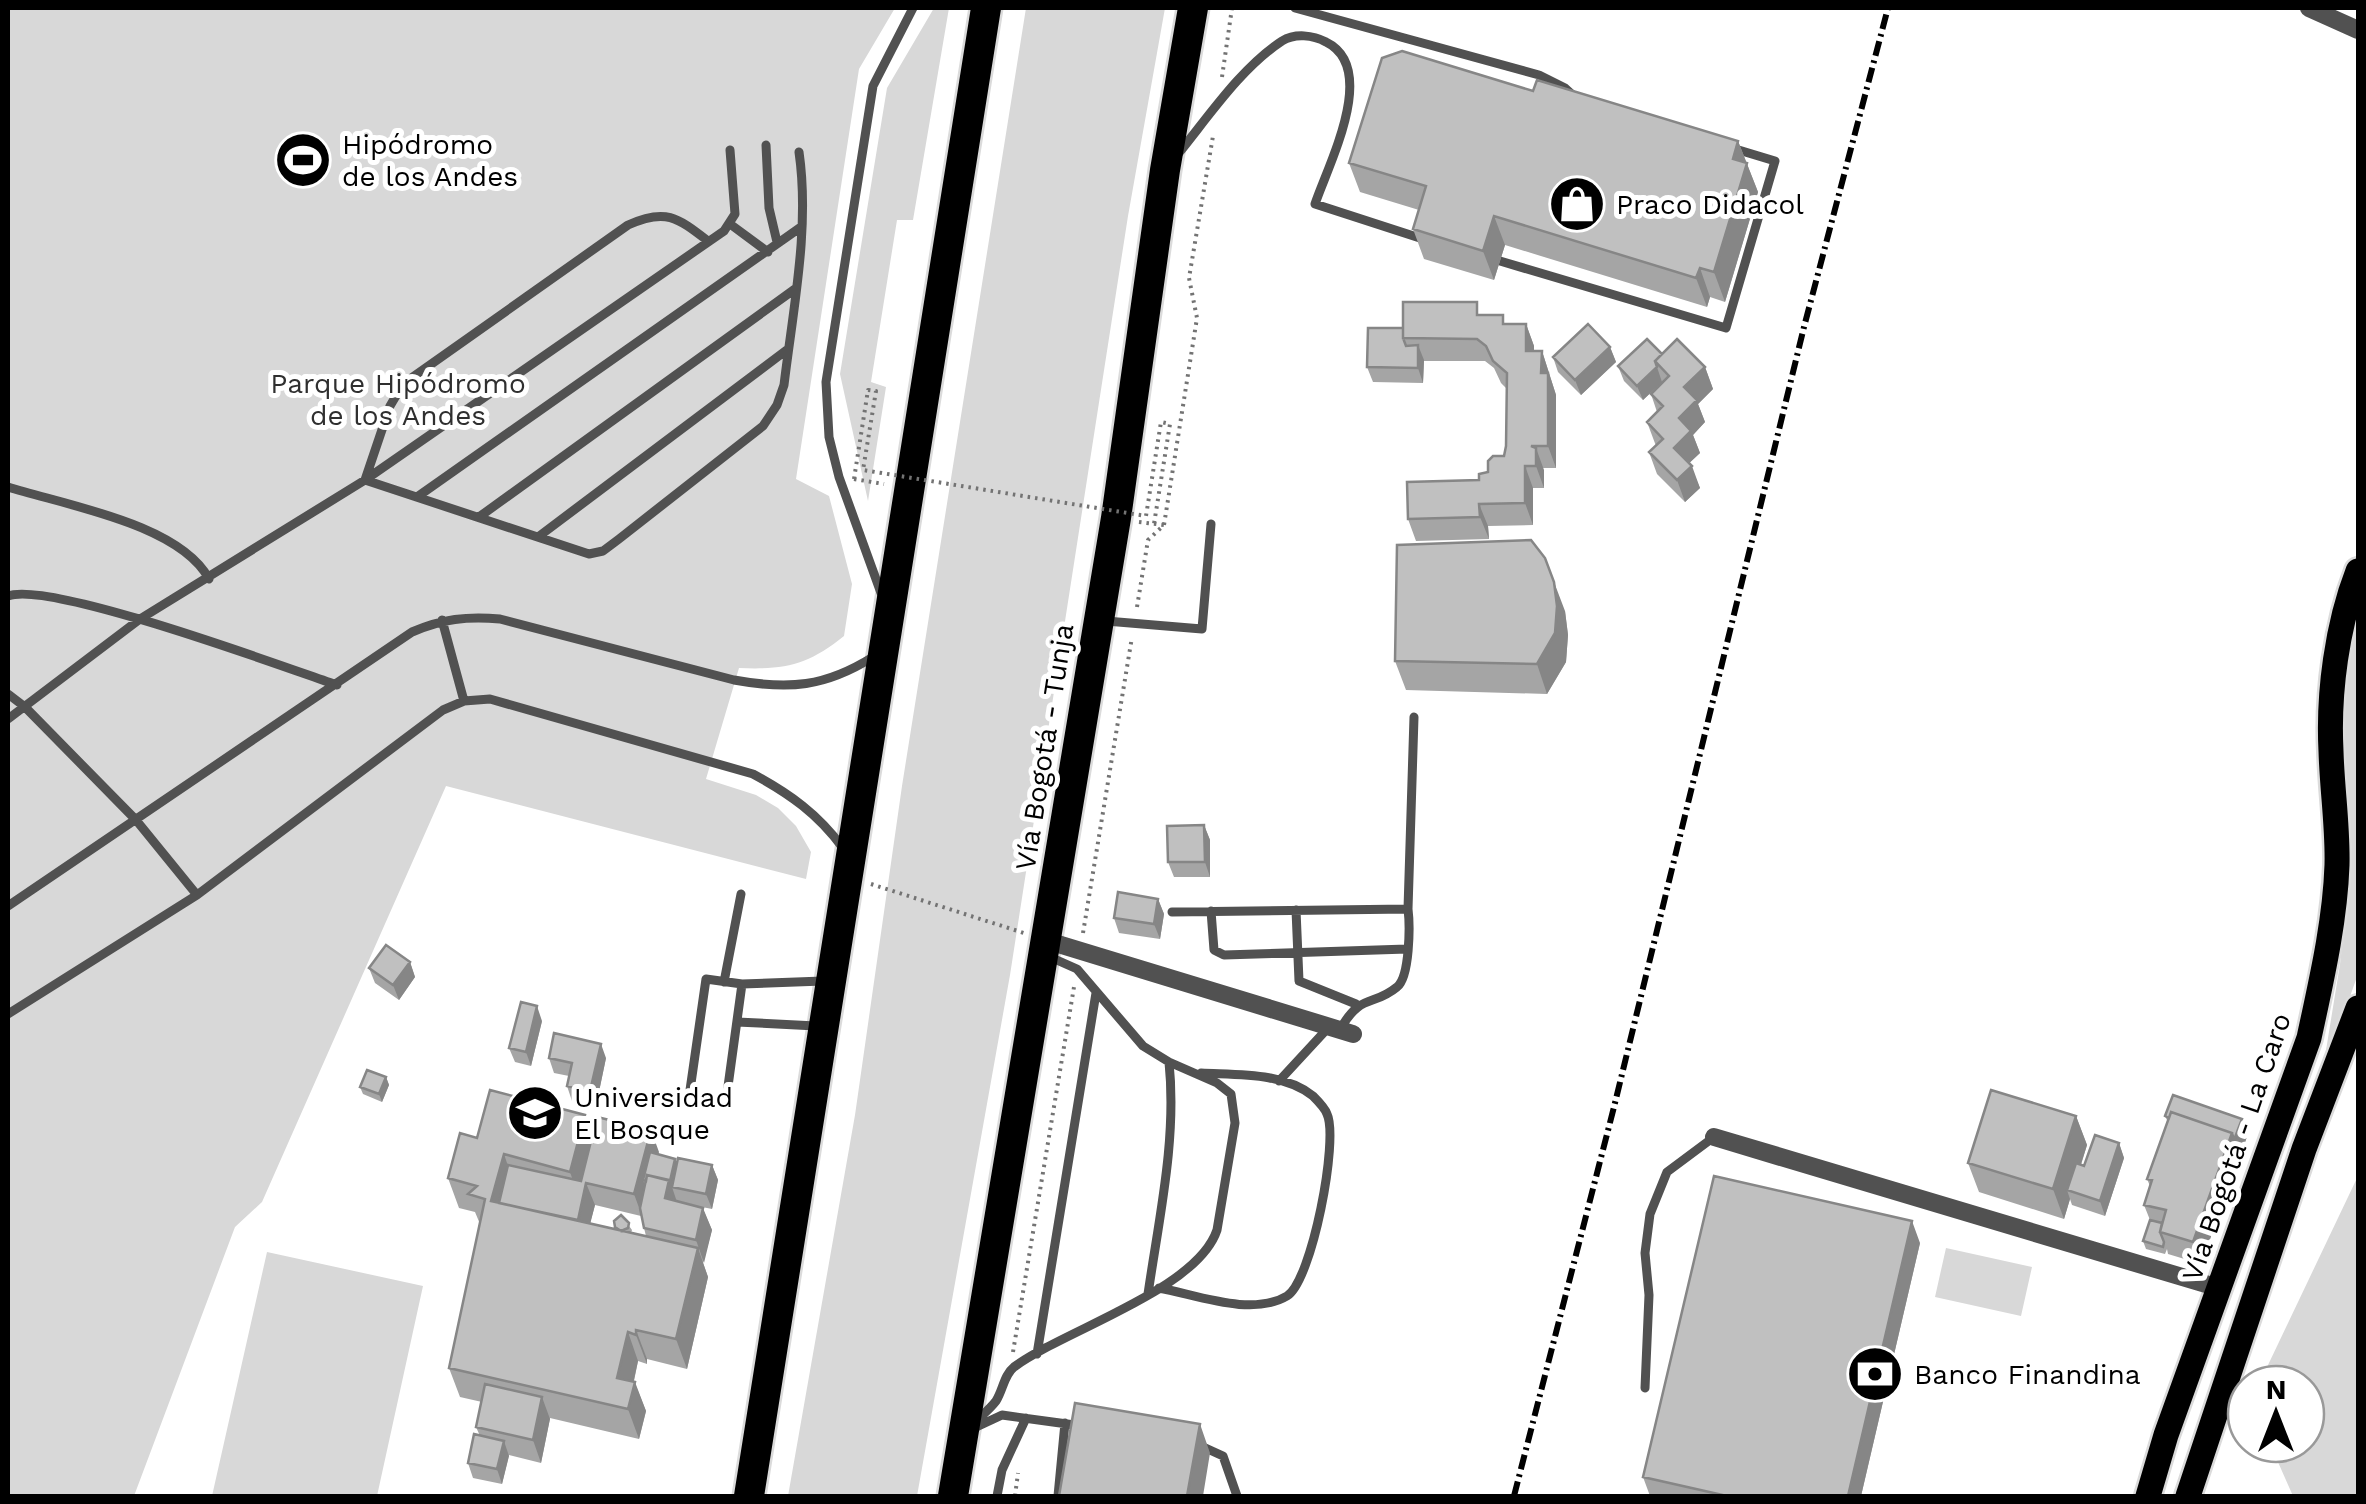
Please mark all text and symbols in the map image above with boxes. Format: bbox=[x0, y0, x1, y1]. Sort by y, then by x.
place label: Hipódromo de los Andes bbox=[342, 128, 518, 193]
sports icon: Hipódromo de los Andes bbox=[273, 130, 333, 190]
shop icon: Praco Didacol bbox=[1547, 174, 1607, 234]
place label: Praco Didacol bbox=[1616, 188, 1804, 221]
park label: Parque Hipódromo de los Andes bbox=[270, 367, 526, 432]
street label: Vía Bogotá - Tunja bbox=[1009, 621, 1080, 873]
street label: Vía Bogotá - La Caro bbox=[2175, 1009, 2298, 1286]
place label: Universidad El Bosque bbox=[574, 1081, 733, 1146]
school or university icon: Universidad El Bosque bbox=[505, 1083, 565, 1143]
bank icon: Banco Finandina bbox=[1845, 1344, 1905, 1404]
place label: Banco Finandina bbox=[1914, 1358, 2141, 1391]
north arrow bbox=[2226, 1364, 2326, 1464]
text: N bbox=[2266, 1373, 2286, 1406]

